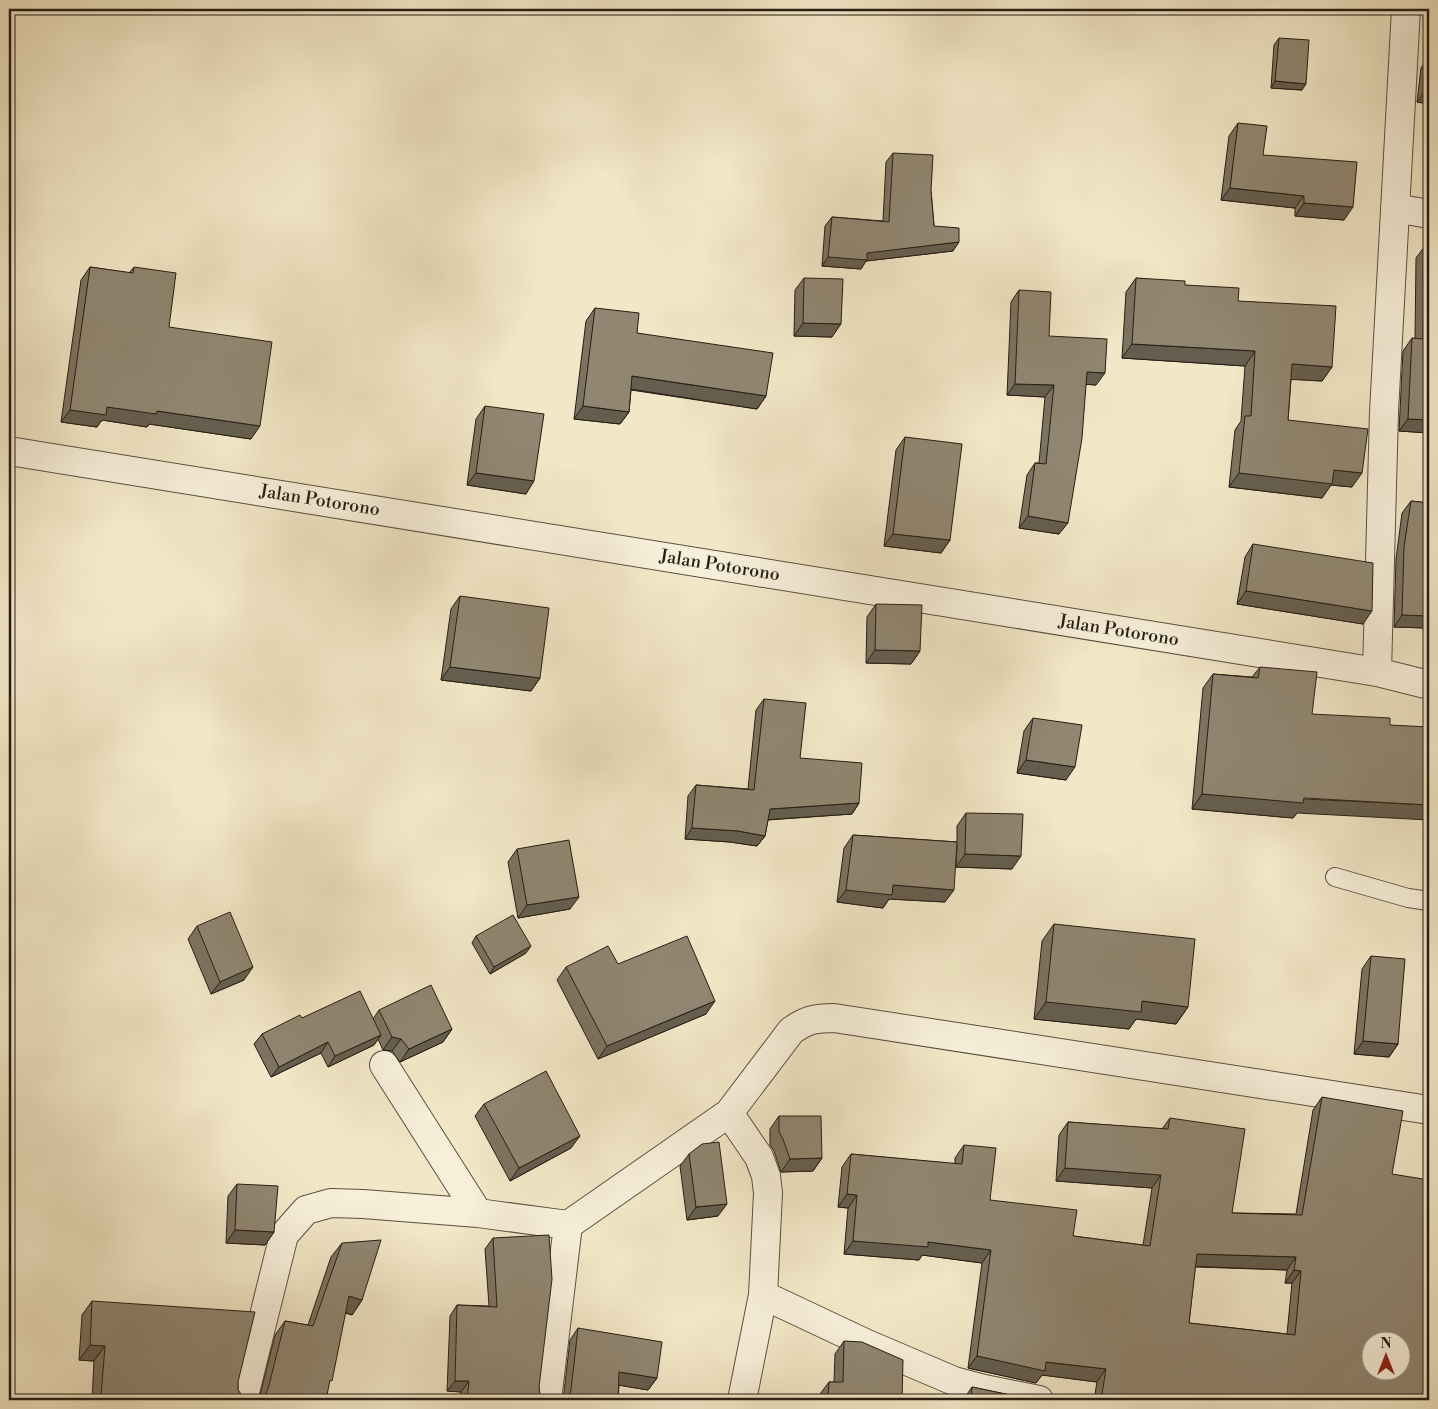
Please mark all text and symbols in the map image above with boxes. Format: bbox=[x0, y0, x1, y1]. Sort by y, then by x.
street label: Jalan Potorono bbox=[257, 479, 382, 521]
street label: Jalan Potorono bbox=[657, 544, 782, 586]
street label: Jalan Potorono bbox=[1056, 609, 1181, 651]
north arrow bbox=[1360, 1332, 1410, 1382]
text: N bbox=[1380, 1335, 1392, 1353]

